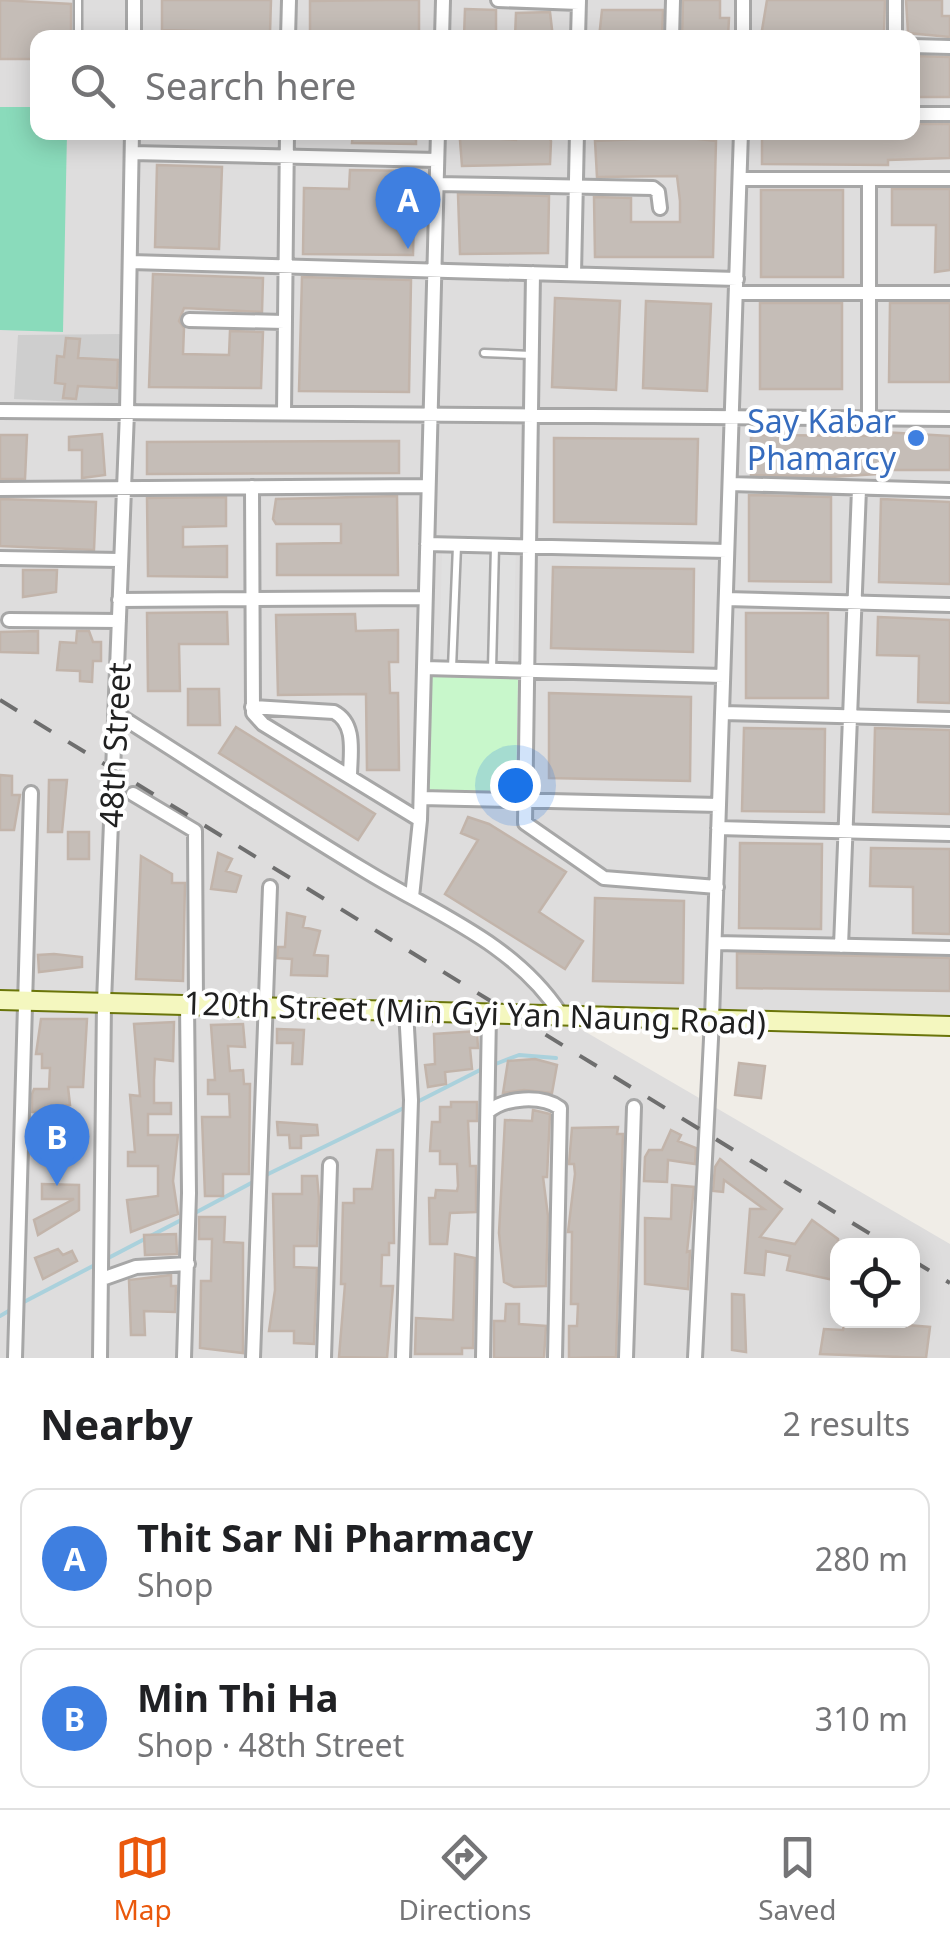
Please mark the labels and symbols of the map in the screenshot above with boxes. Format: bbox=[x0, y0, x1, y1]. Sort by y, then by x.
pin: A bbox=[376, 166, 440, 249]
place label: Say Kabar Phamarcy bbox=[747, 399, 897, 479]
marker: Say Kabar Phamarcy bbox=[905, 427, 927, 449]
street label: 48th Street bbox=[88, 661, 140, 829]
your location bbox=[490, 760, 541, 811]
street label: 120th Street (Min Gyi Yan Naung Road) bbox=[183, 980, 767, 1044]
pin: B bbox=[24, 1104, 90, 1186]

